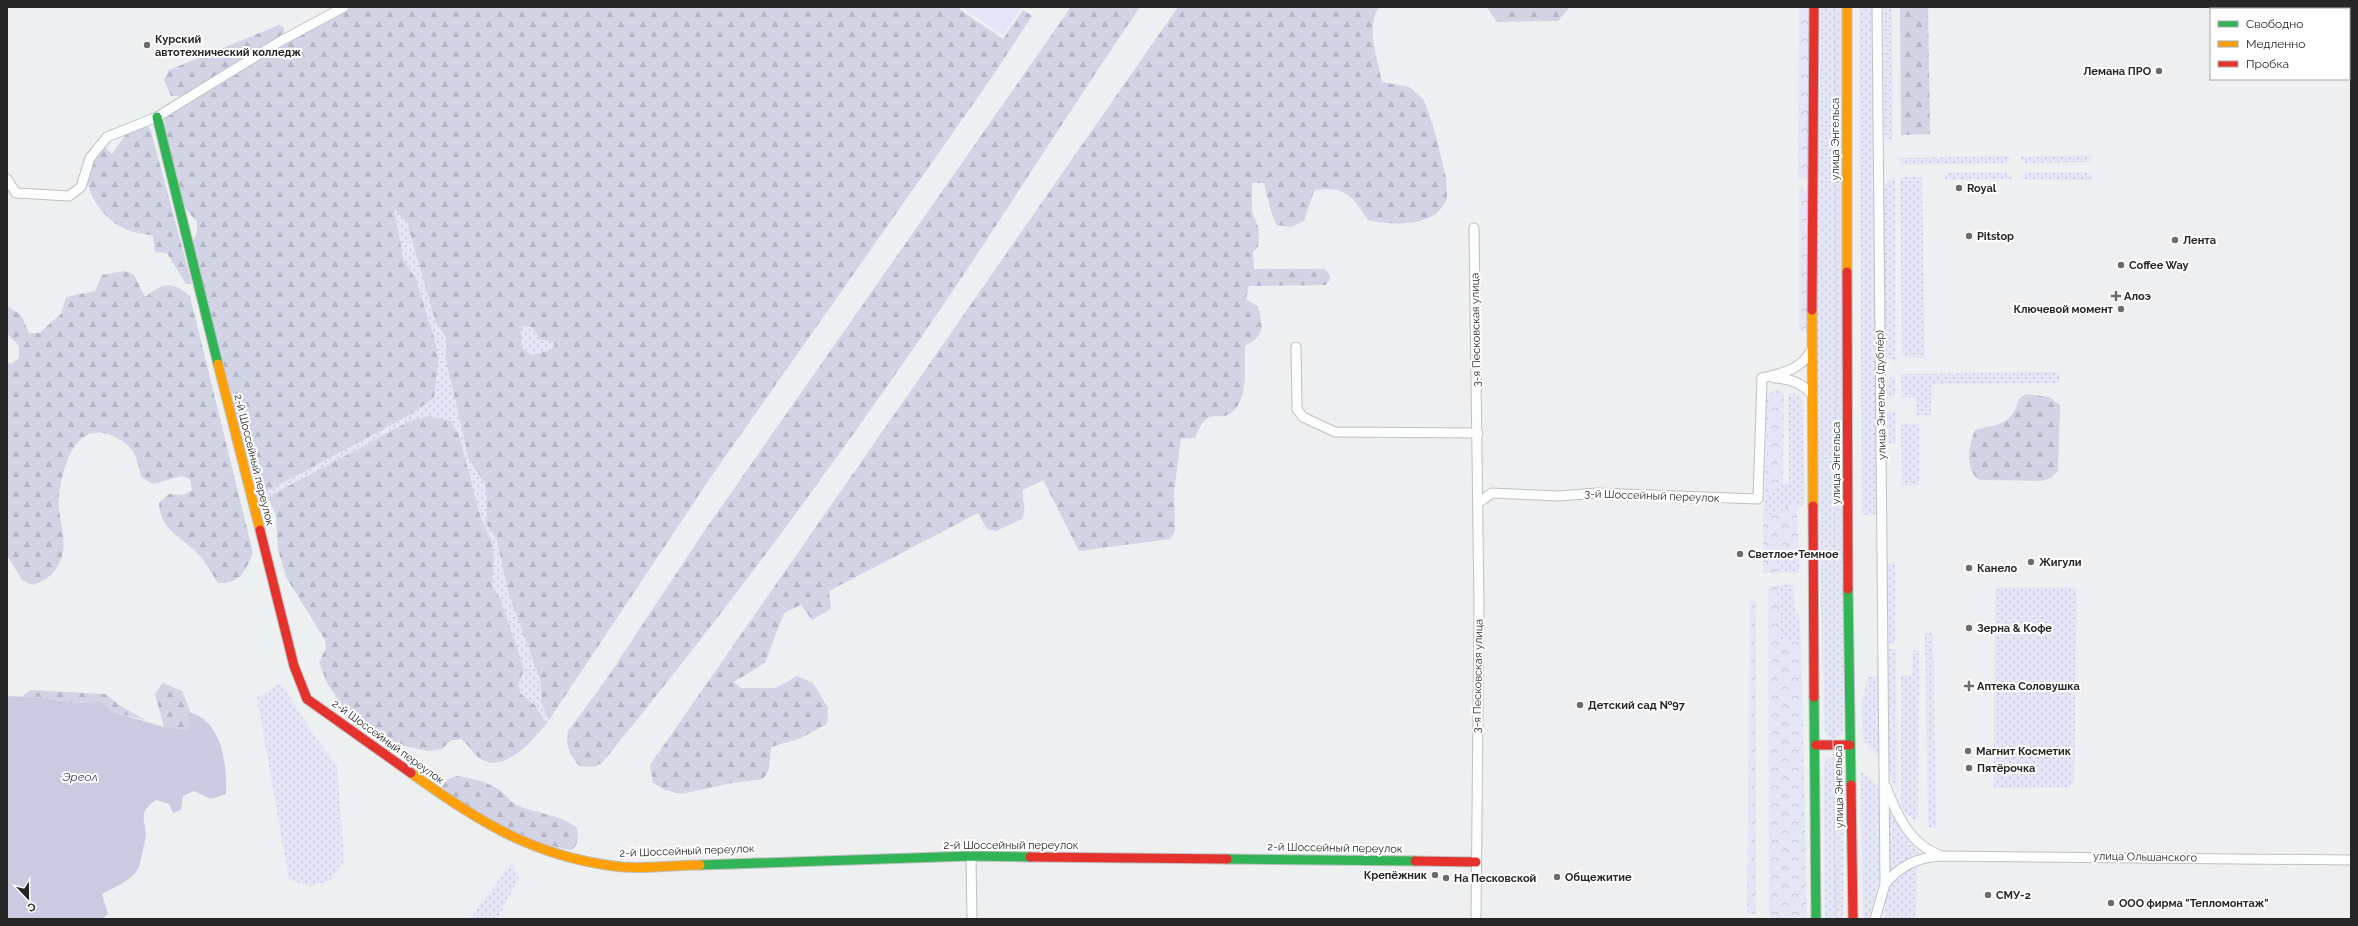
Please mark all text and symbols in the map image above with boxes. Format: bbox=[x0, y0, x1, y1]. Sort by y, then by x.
legend bbox=[2210, 8, 2350, 80]
text: Свободно bbox=[2246, 17, 2303, 31]
place label: Курский автотехнический колледж bbox=[155, 33, 301, 59]
text: Медленно bbox=[2246, 37, 2305, 51]
marker: Курский автотехнический колледж bbox=[142, 40, 152, 50]
text: Пробка bbox=[2246, 57, 2289, 71]
place label: Лемана ПРО bbox=[2083, 65, 2151, 78]
marker: Лемана ПРО bbox=[2154, 66, 2164, 76]
street label: улица Энгельса bbox=[1829, 98, 1842, 180]
place label: Royal bbox=[1967, 182, 1997, 195]
marker: Royal bbox=[1954, 183, 1964, 193]
place label: Pitstop bbox=[1977, 230, 2014, 243]
marker: Pitstop bbox=[1964, 231, 1974, 241]
place label: Лента bbox=[2183, 234, 2216, 247]
marker: Лента bbox=[2170, 235, 2180, 245]
place label: Coffee Way bbox=[2129, 259, 2189, 272]
marker: Coffee Way bbox=[2116, 260, 2126, 270]
street label: 3-я Песковская улица bbox=[1469, 273, 1483, 387]
place label: Алоэ bbox=[2124, 290, 2152, 303]
marker: Алоэ bbox=[2111, 291, 2121, 301]
place label: Ключевой момент bbox=[2013, 303, 2114, 316]
marker: Ключевой момент bbox=[2116, 304, 2126, 314]
street label: улица Энгельса (дублёр) bbox=[1873, 330, 1889, 460]
street label: 2-й Шоссейный переулок bbox=[231, 393, 277, 527]
street label: улица Энгельса bbox=[1830, 422, 1843, 504]
street label: 3-й Шоссейный переулок bbox=[1584, 487, 1720, 505]
place label: Светлое+Темное bbox=[1748, 548, 1839, 561]
marker: Светлое+Темное bbox=[1735, 549, 1745, 559]
place label: Жигули bbox=[2039, 556, 2082, 569]
marker: Жигули bbox=[2026, 557, 2036, 567]
place label: Канело bbox=[1977, 562, 2018, 575]
marker: Канело bbox=[1964, 563, 1974, 573]
street label: 3-я Песковская улица bbox=[1471, 619, 1485, 733]
place label: Зерна & Кофе bbox=[1977, 622, 2052, 635]
marker: Зерна & Кофе bbox=[1964, 623, 1974, 633]
place label: Аптека Соловушка bbox=[1977, 680, 2080, 693]
marker: Аптека Соловушка bbox=[1964, 681, 1974, 691]
street label: 2-й Шоссейный переулок bbox=[330, 697, 447, 787]
place label: Детский сад №97 bbox=[1588, 699, 1686, 712]
marker: Детский сад №97 bbox=[1575, 700, 1585, 710]
place label: Магнит Косметик bbox=[1976, 745, 2072, 758]
street label: улица Энгельса bbox=[1832, 746, 1846, 828]
marker: Магнит Косметик bbox=[1963, 746, 1973, 756]
place label: Пятёрочка bbox=[1977, 762, 2035, 775]
marker: Пятёрочка bbox=[1964, 763, 1974, 773]
water label: Эреол bbox=[62, 770, 98, 784]
street label: 2-й Шоссейный переулок bbox=[943, 839, 1079, 852]
street label: 2-й Шоссейный переулок bbox=[1267, 840, 1403, 856]
street label: 2-й Шоссейный переулок bbox=[619, 842, 755, 860]
street label: улица Ольшанского bbox=[2093, 850, 2198, 864]
place label: Крепёжник bbox=[1364, 869, 1428, 882]
marker: Крепёжник bbox=[1430, 870, 1440, 880]
place label: Общежитие bbox=[1565, 871, 1632, 884]
place label: На Песковской bbox=[1454, 872, 1537, 885]
marker: Общежитие bbox=[1552, 872, 1562, 882]
marker: На Песковской bbox=[1441, 873, 1451, 883]
north arrow bbox=[8, 878, 48, 918]
place label: СМУ-2 bbox=[1996, 889, 2031, 902]
marker: СМУ-2 bbox=[1983, 890, 1993, 900]
place label: ООО фирма "Тепломонтаж" bbox=[2119, 897, 2269, 910]
marker: ООО фирма "Тепломонтаж" bbox=[2106, 898, 2116, 908]
text: С bbox=[25, 899, 37, 914]

